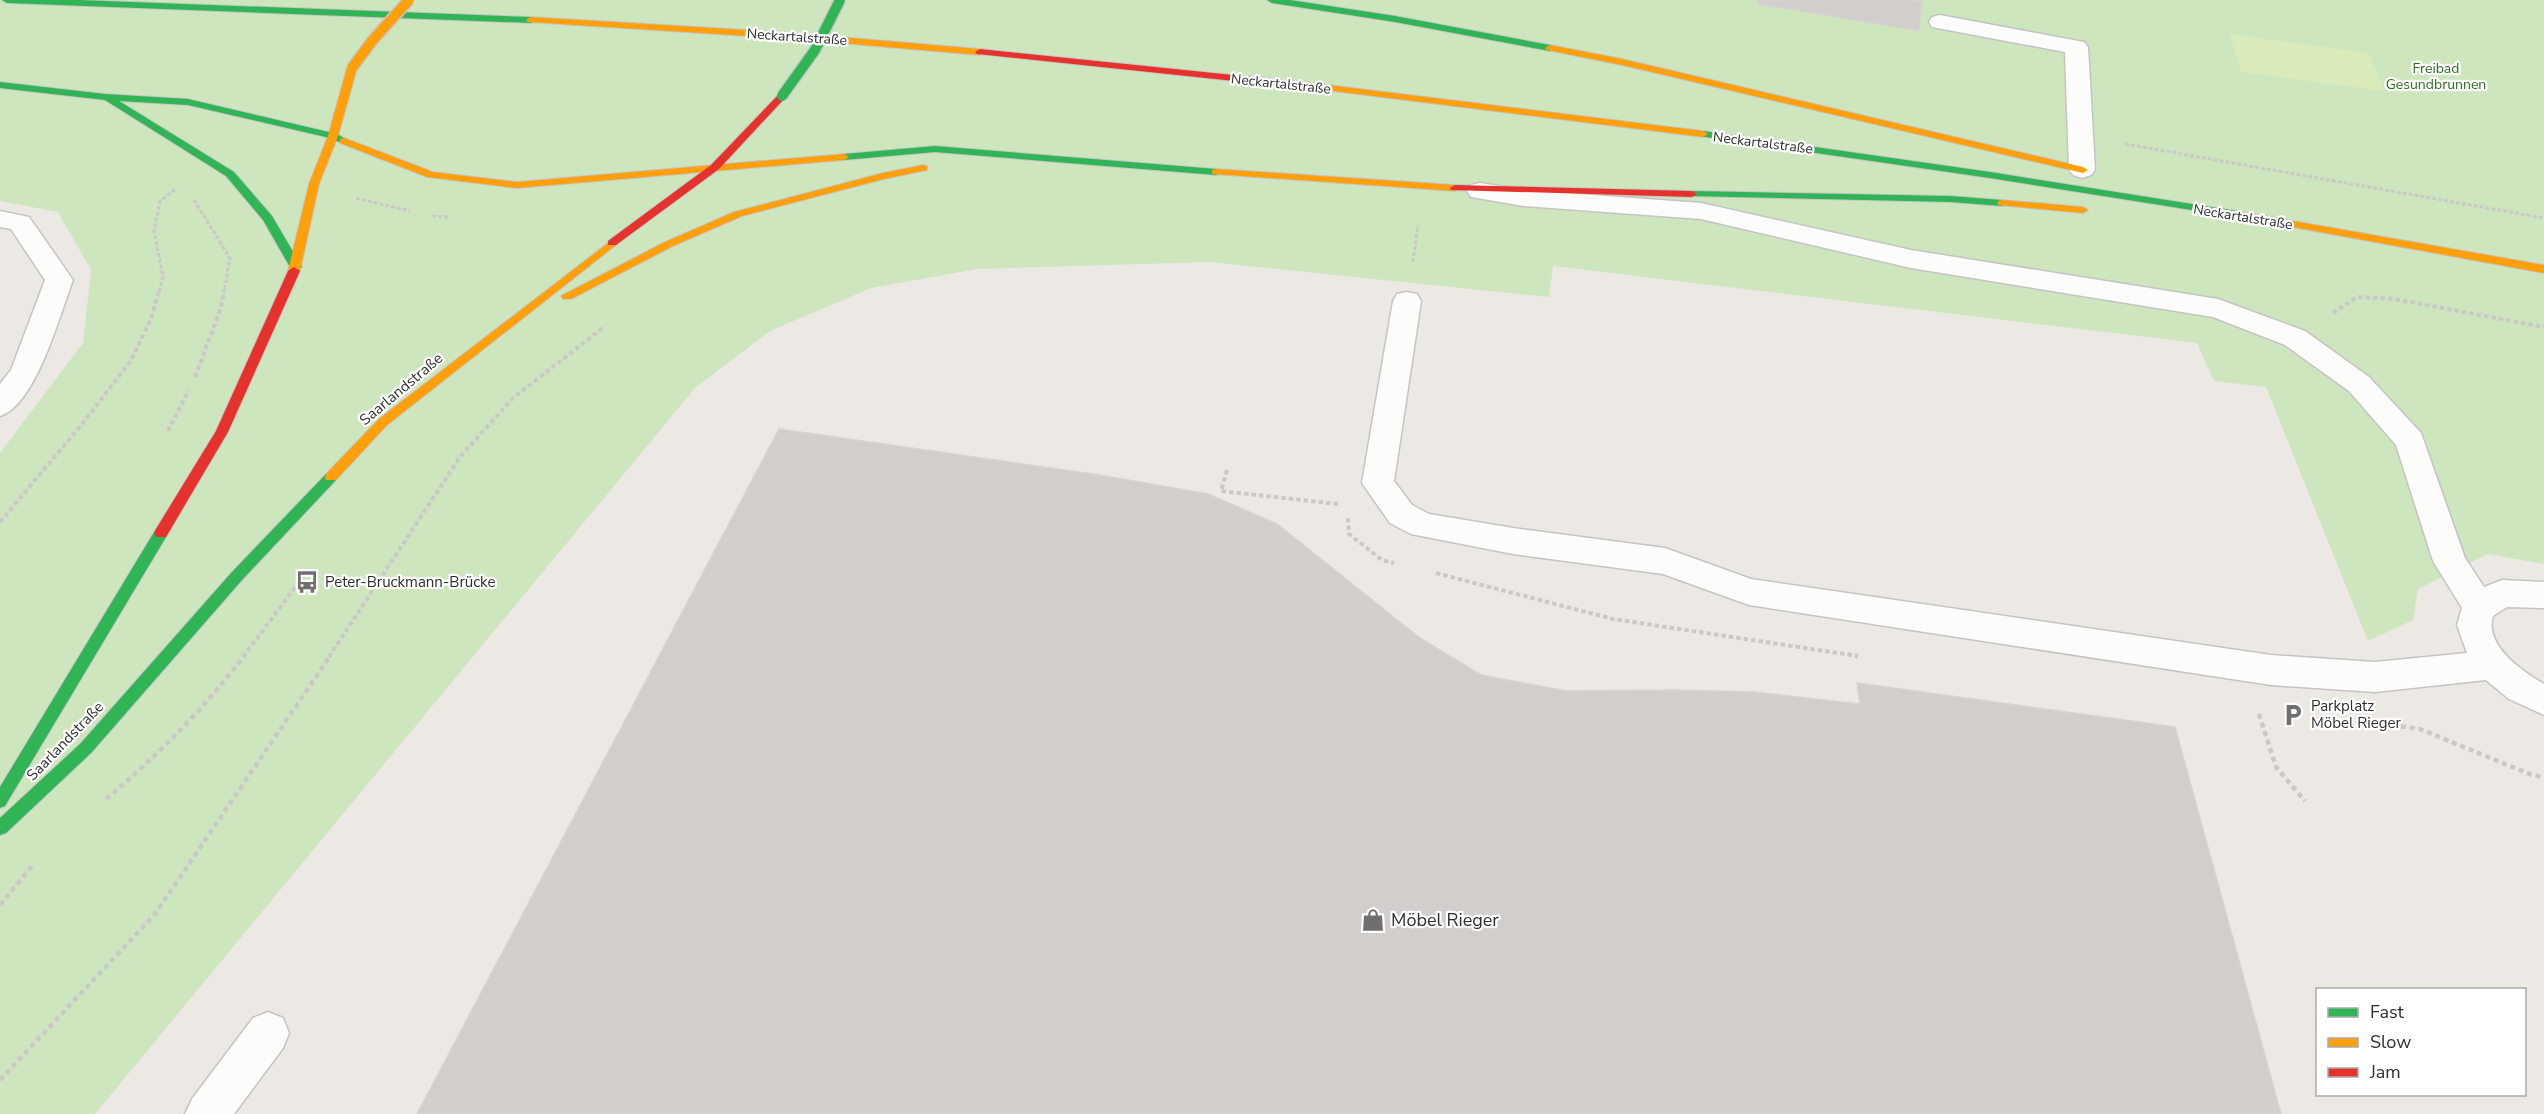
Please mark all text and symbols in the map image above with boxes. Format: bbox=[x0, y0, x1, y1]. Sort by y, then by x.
street label: Neckartalstraße bbox=[746, 24, 848, 50]
park label: Freibad Gesundbrunnen bbox=[2386, 59, 2486, 94]
street label: Neckartalstraße bbox=[1230, 69, 1332, 99]
street label: Neckartalstraße bbox=[1712, 127, 1814, 159]
street label: Neckartalstraße bbox=[2192, 200, 2294, 234]
street label: Saarlandstraße bbox=[355, 348, 447, 430]
bus stop icon: Peter-Bruckmann-Brücke bbox=[294, 569, 320, 595]
place label: Peter-Bruckmann-Brücke bbox=[325, 572, 495, 592]
place label: Parkplatz Möbel Rieger bbox=[2311, 696, 2401, 733]
street label: Saarlandstraße bbox=[22, 697, 108, 785]
parking icon: Parkplatz Möbel Rieger bbox=[2280, 702, 2306, 728]
shop icon: Möbel Rieger bbox=[1360, 907, 1386, 933]
place label: Möbel Rieger bbox=[1391, 908, 1499, 932]
legend bbox=[2316, 988, 2526, 1096]
text: Fast bbox=[2370, 1000, 2405, 1024]
text: Slow bbox=[2370, 1030, 2411, 1054]
text: Jam bbox=[2369, 1060, 2401, 1084]

